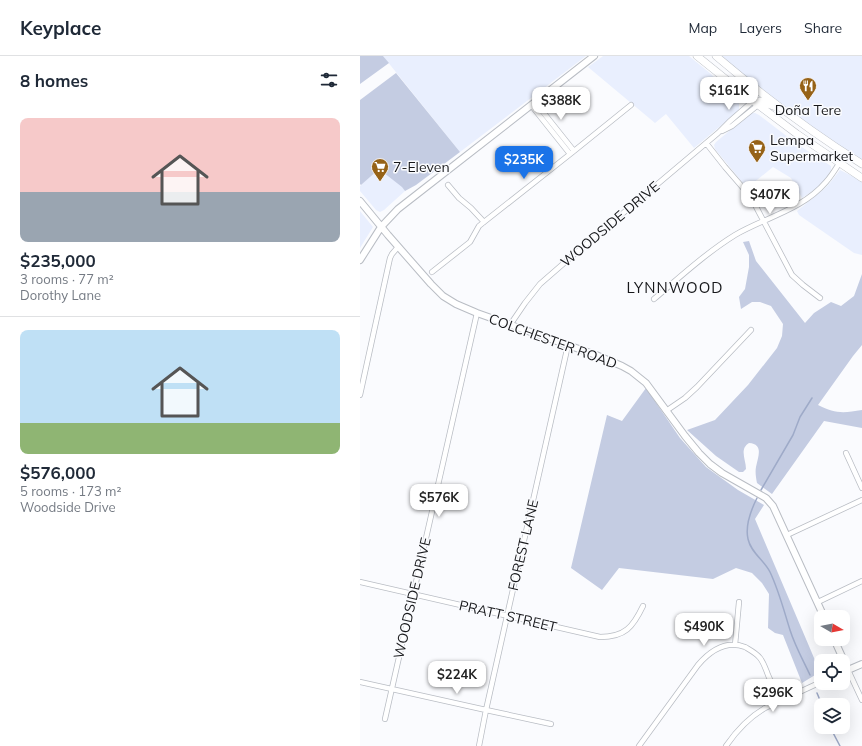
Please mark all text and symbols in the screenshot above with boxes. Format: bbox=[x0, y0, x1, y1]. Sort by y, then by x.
text: Keyplace bbox=[20, 16, 101, 40]
text: Map bbox=[688, 19, 717, 37]
text: Layers bbox=[739, 19, 782, 37]
text: Share bbox=[804, 19, 842, 37]
icon: filters bbox=[318, 69, 340, 91]
text: 8 homes bbox=[20, 70, 88, 91]
restaurant icon: Doña Tere bbox=[798, 76, 818, 101]
pin: $161K bbox=[701, 77, 757, 111]
text: $161K bbox=[709, 82, 749, 98]
pin: $388K bbox=[533, 87, 589, 121]
text: $388K bbox=[541, 92, 581, 108]
place label: Doña Tere bbox=[775, 101, 841, 119]
place label: Lempa Supermarket bbox=[770, 131, 853, 165]
supermarket icon: Lempa Supermarket bbox=[747, 138, 767, 163]
icon: home bbox=[144, 144, 216, 216]
pin: $235K bbox=[496, 146, 552, 180]
text: $235K bbox=[504, 151, 544, 167]
supermarket icon: 7-Eleven bbox=[370, 157, 390, 182]
place label: 7-Eleven bbox=[393, 158, 450, 176]
street label: WOODSIDE DRIVE bbox=[557, 177, 663, 271]
pin: $407K bbox=[742, 181, 798, 215]
text: $407K bbox=[750, 186, 790, 202]
text: $235,000 bbox=[20, 250, 96, 271]
text: 3 rooms · 77 m² bbox=[20, 271, 114, 287]
district label: LYNNWOOD bbox=[627, 278, 723, 297]
text: Dorothy Lane bbox=[20, 287, 101, 303]
street label: COLCHESTER ROAD bbox=[486, 309, 620, 373]
icon: home bbox=[144, 356, 216, 428]
text: $576,000 bbox=[20, 462, 96, 483]
text: 5 rooms · 173 m² bbox=[20, 483, 121, 499]
pin: $576K bbox=[411, 484, 467, 518]
text: $576K bbox=[419, 489, 459, 505]
street label: FOREST LANE bbox=[504, 498, 542, 592]
text: Woodside Drive bbox=[20, 499, 116, 515]
street label: WOODSIDE DRIVE bbox=[389, 536, 435, 660]
street label: PRATT STREET bbox=[457, 596, 559, 636]
north arrow bbox=[814, 610, 850, 646]
map controls bbox=[814, 610, 850, 734]
pin: $490K bbox=[676, 613, 732, 647]
text: $490K bbox=[684, 618, 724, 634]
button: locate bbox=[814, 654, 850, 690]
pin: $224K bbox=[429, 661, 485, 695]
text: $224K bbox=[437, 666, 477, 682]
pin: $296K bbox=[745, 679, 801, 713]
text: $296K bbox=[753, 684, 793, 700]
button: layers bbox=[814, 698, 850, 734]

